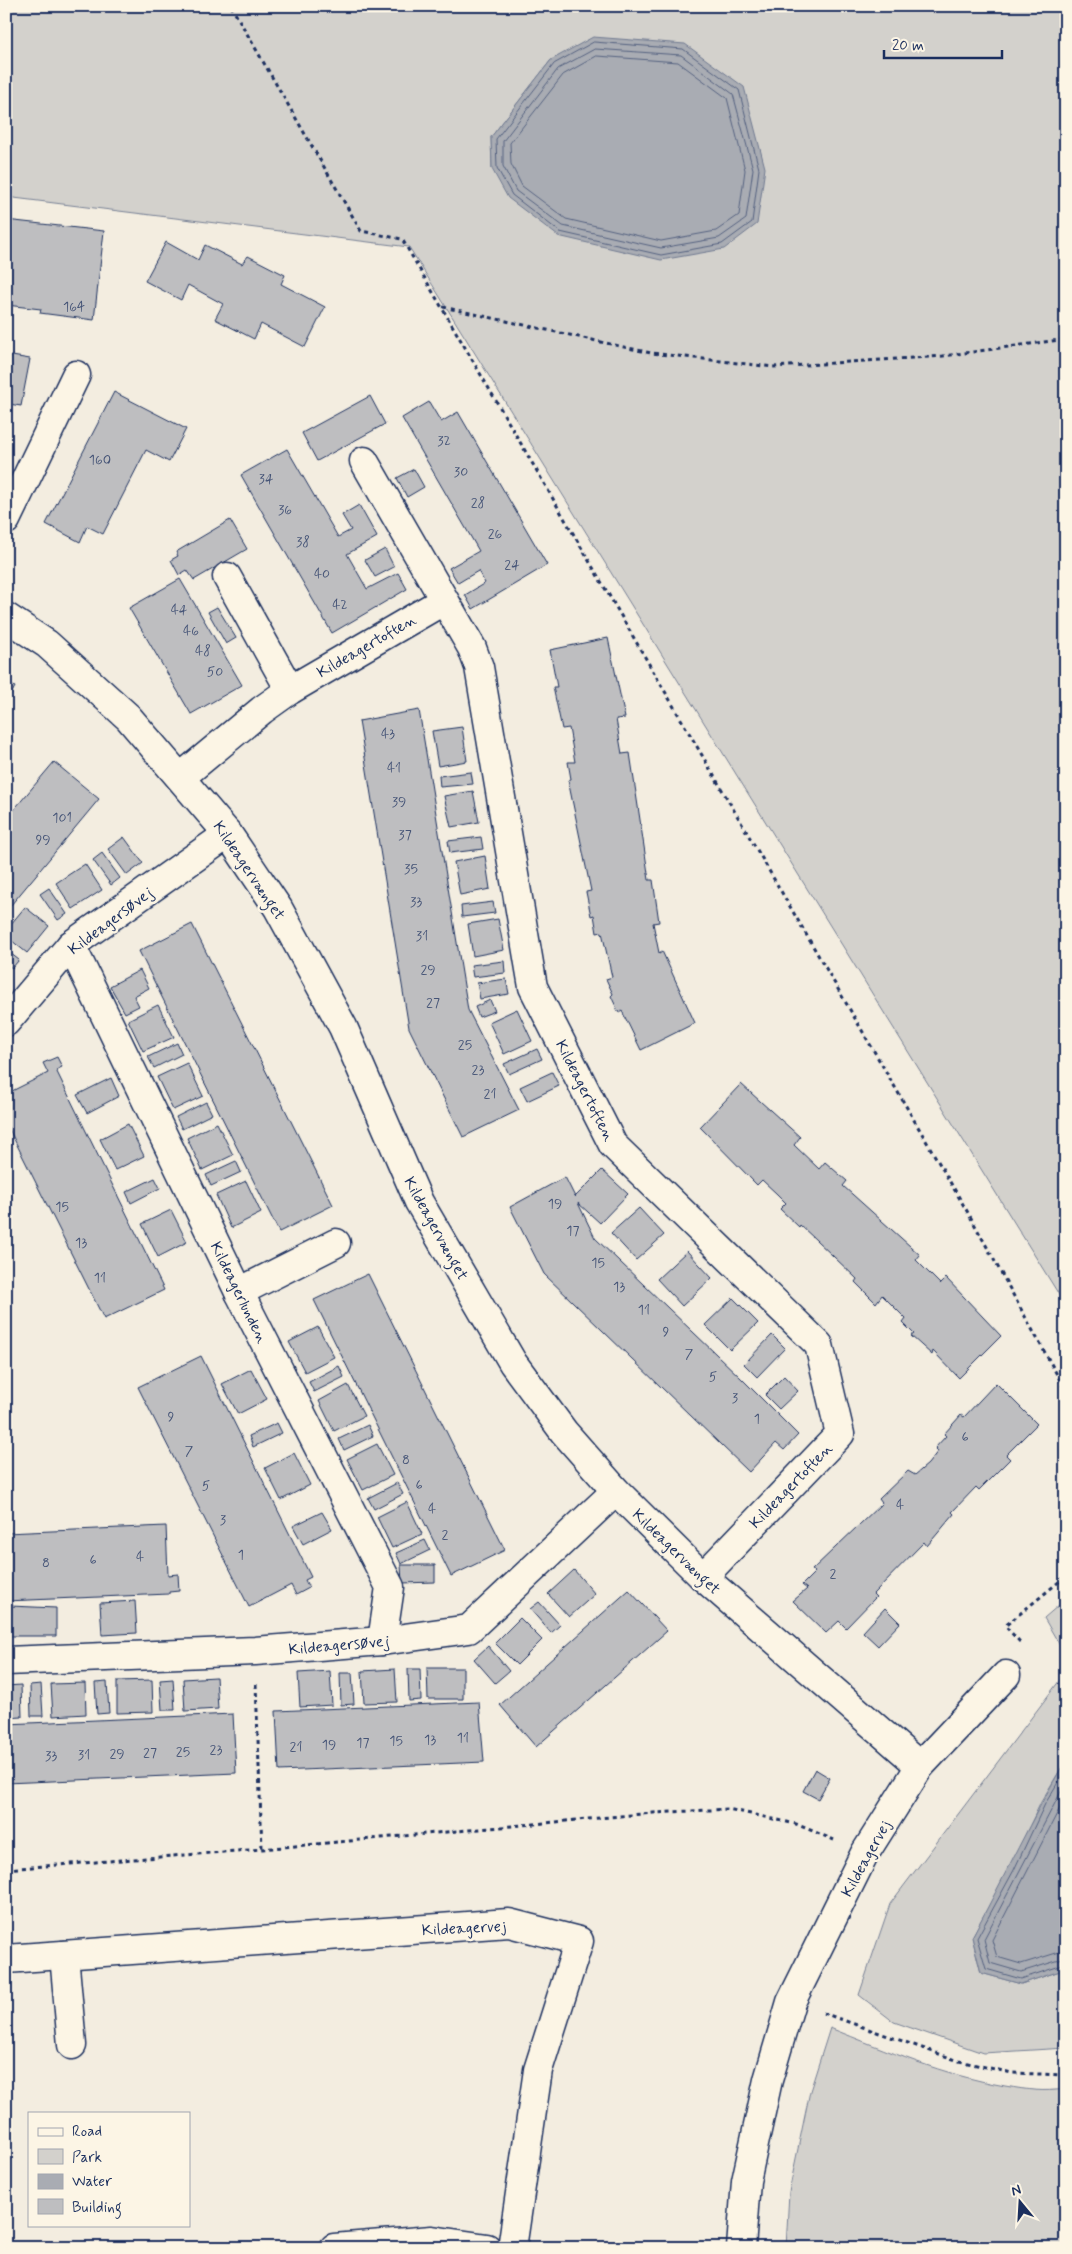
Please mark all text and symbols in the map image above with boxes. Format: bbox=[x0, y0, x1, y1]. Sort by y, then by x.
scale bar bbox=[884, 28, 1002, 60]
text: 20 m bbox=[892, 36, 924, 56]
house number: 164 bbox=[63, 298, 85, 316]
house number: 32 bbox=[437, 432, 451, 450]
house number: 160 bbox=[89, 451, 111, 469]
house number: 30 bbox=[454, 463, 468, 481]
house number: 34 bbox=[259, 470, 274, 488]
house number: 28 bbox=[471, 494, 485, 512]
house number: 36 bbox=[278, 501, 292, 519]
house number: 26 bbox=[488, 525, 503, 543]
house number: 38 bbox=[296, 533, 310, 551]
house number: 24 bbox=[504, 556, 520, 574]
house number: 40 bbox=[314, 565, 330, 583]
house number: 42 bbox=[332, 596, 348, 614]
house number: 44 bbox=[171, 601, 188, 619]
street label: Kildeagertoften bbox=[313, 609, 421, 683]
house number: 46 bbox=[183, 622, 199, 640]
house number: 48 bbox=[195, 642, 211, 660]
house number: 50 bbox=[207, 663, 223, 681]
house number: 43 bbox=[381, 725, 395, 743]
house number: 41 bbox=[387, 759, 401, 777]
house number: 39 bbox=[392, 793, 406, 811]
house number: 101 bbox=[52, 809, 72, 827]
street label: Kildeagervænget bbox=[207, 817, 290, 925]
house number: 37 bbox=[398, 826, 412, 844]
house number: 99 bbox=[35, 831, 51, 849]
house number: 35 bbox=[404, 860, 418, 878]
street label: Kildeagersøvej bbox=[64, 882, 158, 960]
house number: 33 bbox=[410, 893, 422, 911]
house number: 31 bbox=[416, 927, 428, 945]
house number: 29 bbox=[420, 961, 436, 979]
house number: 27 bbox=[426, 994, 440, 1012]
house number: 25 bbox=[458, 1036, 472, 1054]
street label: Kildeagertoften bbox=[550, 1036, 619, 1145]
house number: 23 bbox=[472, 1061, 484, 1079]
house number: 21 bbox=[484, 1085, 496, 1103]
street label: Kildeagervænget bbox=[398, 1173, 473, 1285]
house number: 19 bbox=[548, 1195, 562, 1213]
house number: 15 bbox=[55, 1198, 69, 1216]
house number: 17 bbox=[566, 1222, 580, 1240]
house number: 13 bbox=[75, 1234, 87, 1252]
street label: Kildeagerlunden bbox=[205, 1238, 273, 1347]
house number: 15 bbox=[591, 1254, 605, 1272]
house number: 11 bbox=[94, 1269, 106, 1287]
house number: 13 bbox=[613, 1278, 625, 1296]
house number: 11 bbox=[638, 1301, 650, 1319]
house number: 9 bbox=[663, 1323, 670, 1341]
house number: 7 bbox=[685, 1345, 694, 1363]
house number: 5 bbox=[709, 1368, 717, 1386]
house number: 3 bbox=[732, 1389, 738, 1407]
house number: 9 bbox=[168, 1408, 175, 1426]
house number: 1 bbox=[754, 1410, 760, 1428]
house number: 6 bbox=[961, 1428, 969, 1446]
street label: Kildeagertoften bbox=[745, 1438, 838, 1533]
house number: 7 bbox=[185, 1442, 194, 1460]
house number: 8 bbox=[402, 1451, 410, 1469]
house number: 6 bbox=[415, 1476, 423, 1494]
house number: 5 bbox=[202, 1477, 210, 1495]
house number: 4 bbox=[896, 1496, 904, 1514]
house number: 4 bbox=[428, 1500, 436, 1518]
street label: Kildeagervænget bbox=[627, 1505, 725, 1601]
house number: 3 bbox=[220, 1511, 226, 1529]
house number: 2 bbox=[442, 1526, 449, 1544]
house number: 1 bbox=[238, 1546, 244, 1564]
house number: 4 bbox=[136, 1548, 144, 1566]
house number: 6 bbox=[89, 1551, 97, 1569]
house number: 8 bbox=[42, 1554, 50, 1572]
house number: 2 bbox=[830, 1565, 837, 1583]
street label: Kildeagersøvej bbox=[288, 1631, 391, 1660]
house number: 11 bbox=[457, 1729, 469, 1747]
house number: 13 bbox=[424, 1731, 436, 1749]
house number: 15 bbox=[389, 1732, 403, 1750]
house number: 17 bbox=[356, 1734, 370, 1752]
house number: 19 bbox=[322, 1736, 336, 1754]
house number: 21 bbox=[290, 1738, 302, 1756]
house number: 23 bbox=[210, 1741, 222, 1759]
house number: 25 bbox=[176, 1743, 190, 1761]
house number: 27 bbox=[143, 1744, 157, 1762]
house number: 29 bbox=[109, 1745, 125, 1763]
house number: 31 bbox=[78, 1746, 90, 1764]
house number: 33 bbox=[45, 1747, 57, 1765]
street label: Kildeagervej bbox=[837, 1817, 896, 1901]
street label: Kildeagervej bbox=[421, 1916, 507, 1941]
legend bbox=[28, 2112, 190, 2226]
text: Road bbox=[72, 2122, 102, 2142]
text: Park bbox=[72, 2148, 102, 2168]
text: Water bbox=[72, 2172, 112, 2192]
north arrow bbox=[994, 2176, 1044, 2226]
text: N bbox=[1009, 2181, 1024, 2201]
text: Building bbox=[72, 2198, 122, 2219]

